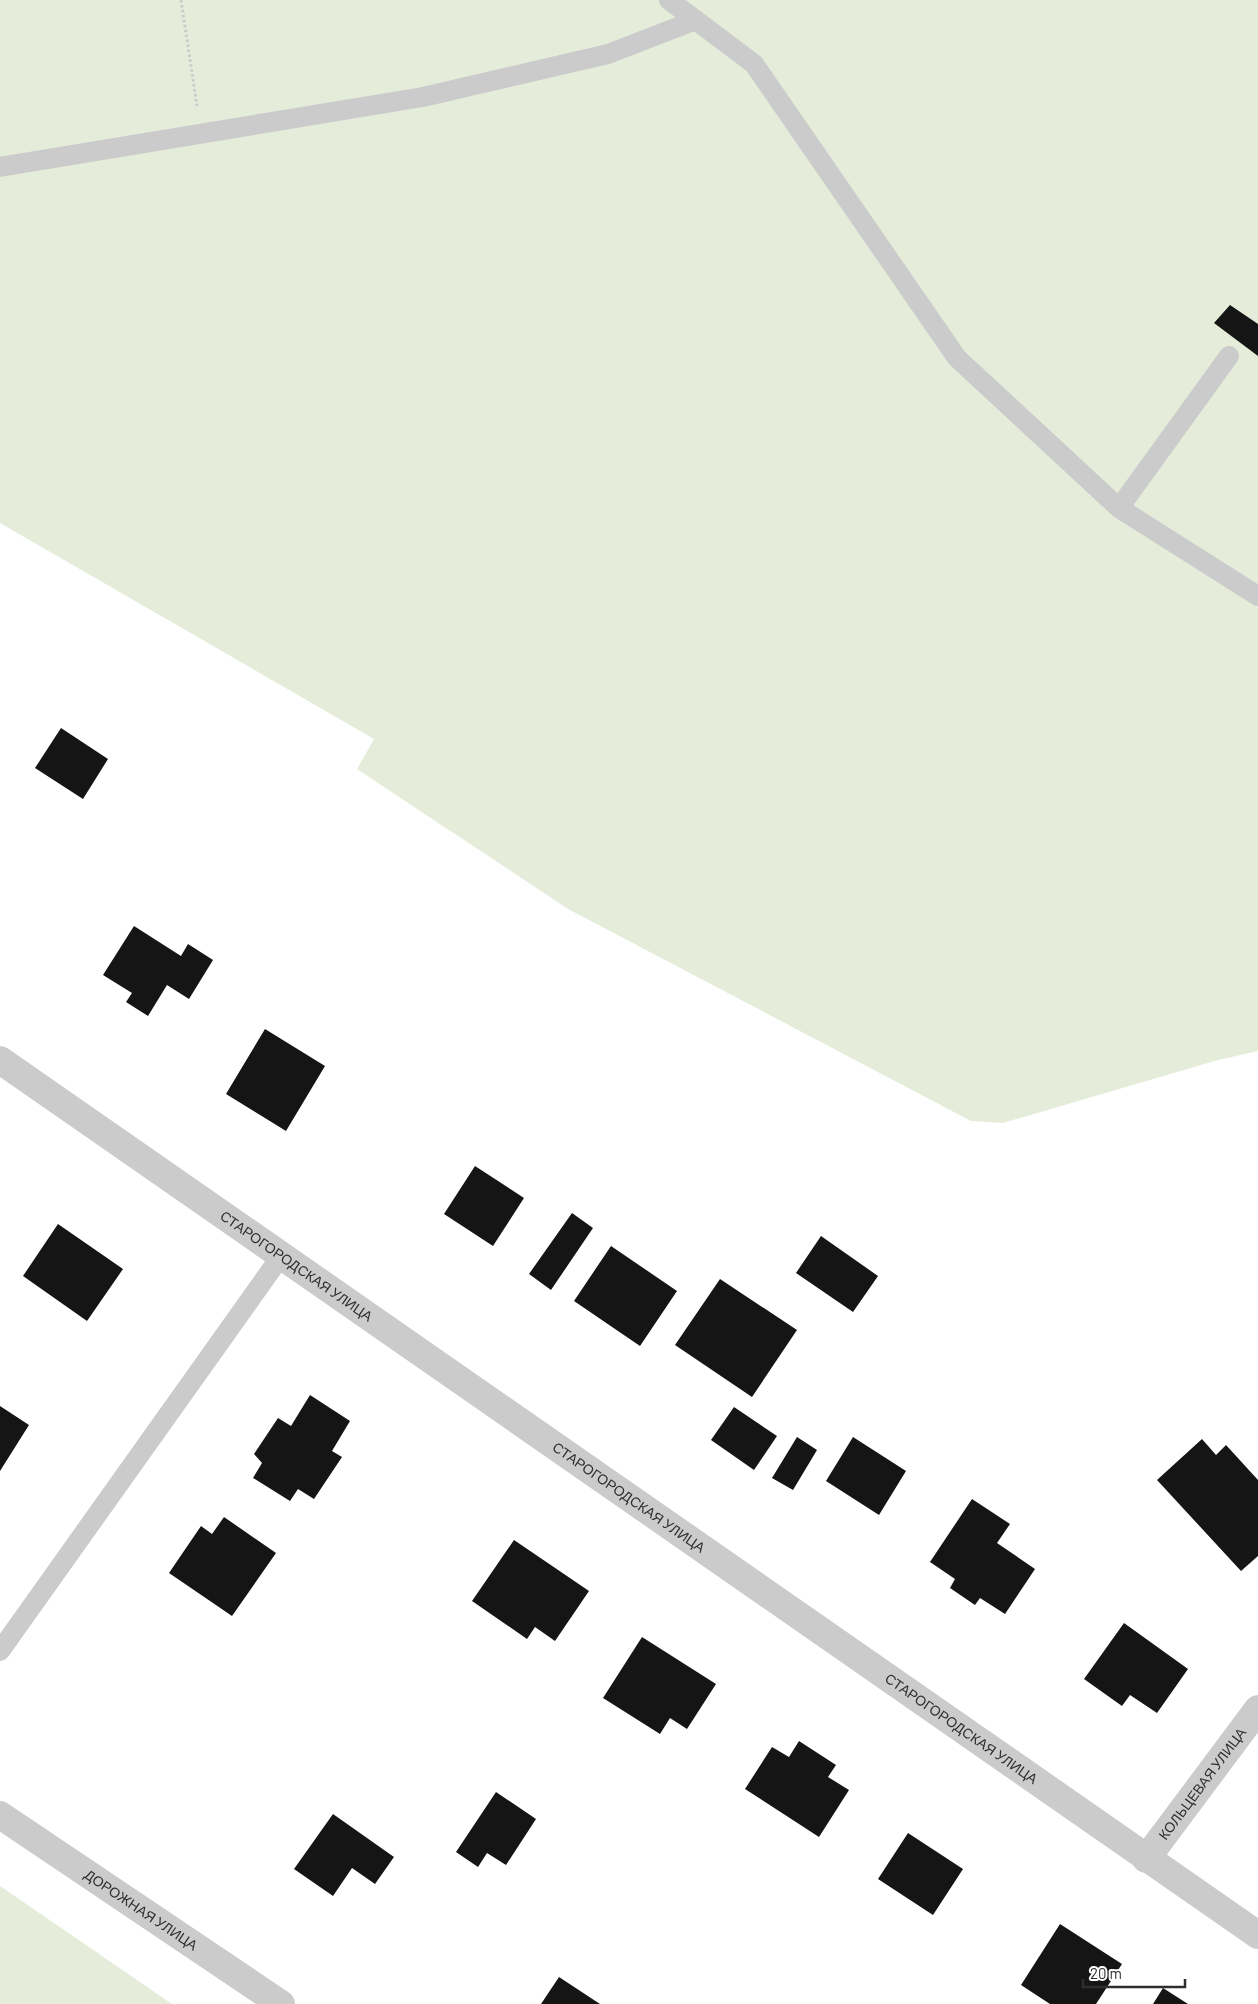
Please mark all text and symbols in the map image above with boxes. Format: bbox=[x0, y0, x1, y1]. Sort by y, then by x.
street label: СТАРОГОРОДСКАЯ УЛИЦА bbox=[217, 1207, 377, 1325]
street label: СТАРОГОРОДСКАЯ УЛИЦА bbox=[550, 1438, 709, 1556]
street label: СТАРОГОРОДСКАЯ УЛИЦА bbox=[882, 1669, 1042, 1787]
street label: КОЛЬЦЕВАЯ УЛИЦА bbox=[1155, 1724, 1250, 1843]
street label: ДОРОЖНАЯ УЛИЦА bbox=[82, 1865, 202, 1954]
scale bar bbox=[1083, 1956, 1186, 1988]
text: 20 m bbox=[1090, 1964, 1122, 1982]

